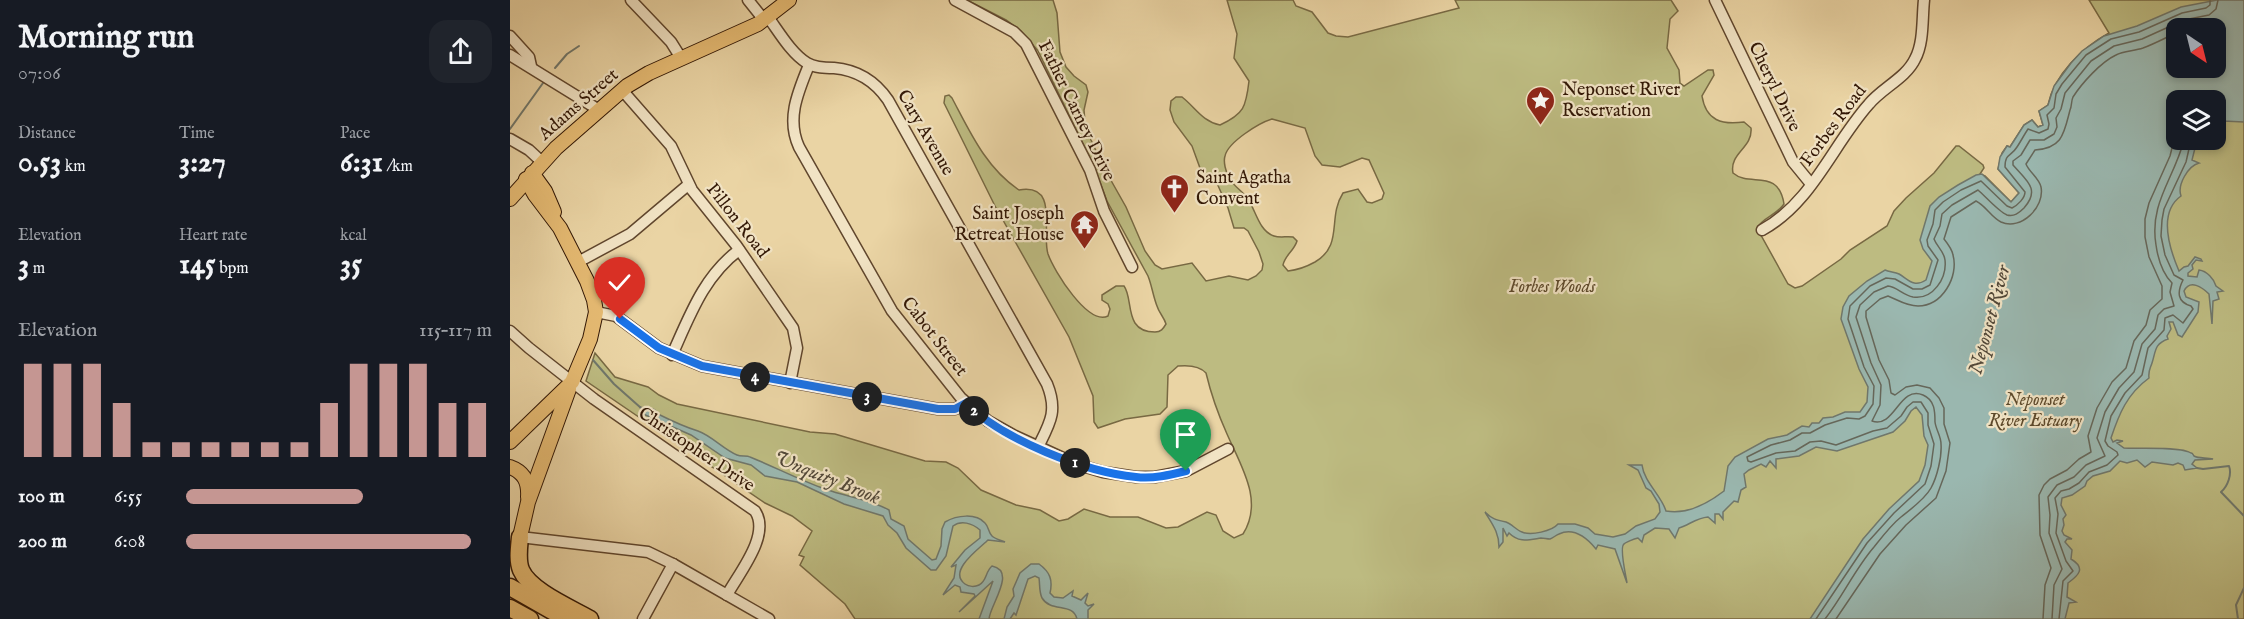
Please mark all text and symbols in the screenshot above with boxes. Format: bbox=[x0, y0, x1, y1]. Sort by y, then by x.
text: Morning run bbox=[18, 17, 194, 59]
north arrow bbox=[2166, 18, 2226, 78]
map controls bbox=[2166, 18, 2226, 150]
button: share bbox=[429, 20, 492, 83]
street label: Father Carney Drive bbox=[1032, 37, 1120, 185]
street label: Cheryl Drive bbox=[1742, 38, 1806, 136]
text: 07:06 bbox=[18, 61, 61, 86]
street label: Adams Street bbox=[534, 64, 624, 147]
place label: Neponset River Reservation bbox=[1562, 79, 1681, 123]
street label: Forbes Road bbox=[1796, 80, 1872, 171]
place icon: Neponset River Reservation bbox=[1525, 84, 1557, 126]
street label: Cary Avenue bbox=[891, 86, 959, 180]
button: layers bbox=[2166, 90, 2226, 150]
text: Distance bbox=[18, 124, 76, 144]
text: Time bbox=[179, 124, 215, 144]
text: Pace bbox=[340, 124, 370, 144]
text: 0.53 bbox=[18, 144, 61, 182]
text: 3:27 bbox=[179, 144, 226, 182]
text: 6:31 bbox=[340, 144, 383, 182]
text: km bbox=[61, 157, 86, 177]
text: /km bbox=[383, 157, 413, 177]
place label: Saint Agatha Convent bbox=[1196, 167, 1291, 211]
church icon: Saint Agatha Convent bbox=[1159, 172, 1191, 214]
street label: Pillon Road bbox=[701, 179, 774, 263]
place label: Saint Joseph Retreat House bbox=[954, 203, 1064, 247]
temple icon: Saint Joseph Retreat House bbox=[1069, 208, 1101, 250]
text: Elevation bbox=[18, 226, 81, 246]
text: Heart rate bbox=[179, 226, 247, 246]
text: kcal bbox=[340, 226, 367, 246]
text: 3 bbox=[18, 246, 29, 284]
text: 145 bbox=[179, 246, 216, 284]
text: 35 bbox=[340, 246, 362, 284]
pin bbox=[594, 257, 645, 319]
text: m bbox=[29, 259, 45, 279]
text: bpm bbox=[216, 259, 249, 279]
water label: Neponset River bbox=[1963, 261, 2017, 377]
icon: check bbox=[603, 266, 636, 299]
park label: Forbes Woods bbox=[1509, 276, 1596, 299]
street label: Cabot Street bbox=[896, 293, 972, 381]
text: Elevation bbox=[18, 318, 97, 343]
text: 115–117 m bbox=[419, 318, 492, 343]
pin: 4 bbox=[740, 362, 770, 392]
text: 4 bbox=[751, 367, 759, 387]
pin: 3 bbox=[852, 382, 882, 412]
text: 3 bbox=[864, 387, 870, 407]
park label: Neponset River Estuary bbox=[1988, 389, 2082, 433]
pin: 2 bbox=[959, 396, 989, 426]
text: 2 bbox=[970, 401, 978, 421]
street label: Christopher Drive bbox=[633, 402, 759, 498]
pin bbox=[1160, 409, 1211, 471]
icon: arrive bbox=[1169, 418, 1202, 451]
water label: Unquity Brook bbox=[770, 445, 884, 511]
pin: 1 bbox=[1060, 448, 1090, 478]
text: 1 bbox=[1072, 453, 1078, 473]
text: 100 m bbox=[18, 484, 65, 509]
text: 6:55 bbox=[114, 484, 142, 509]
text: 200 m bbox=[18, 529, 67, 554]
text: 6:08 bbox=[114, 529, 145, 554]

